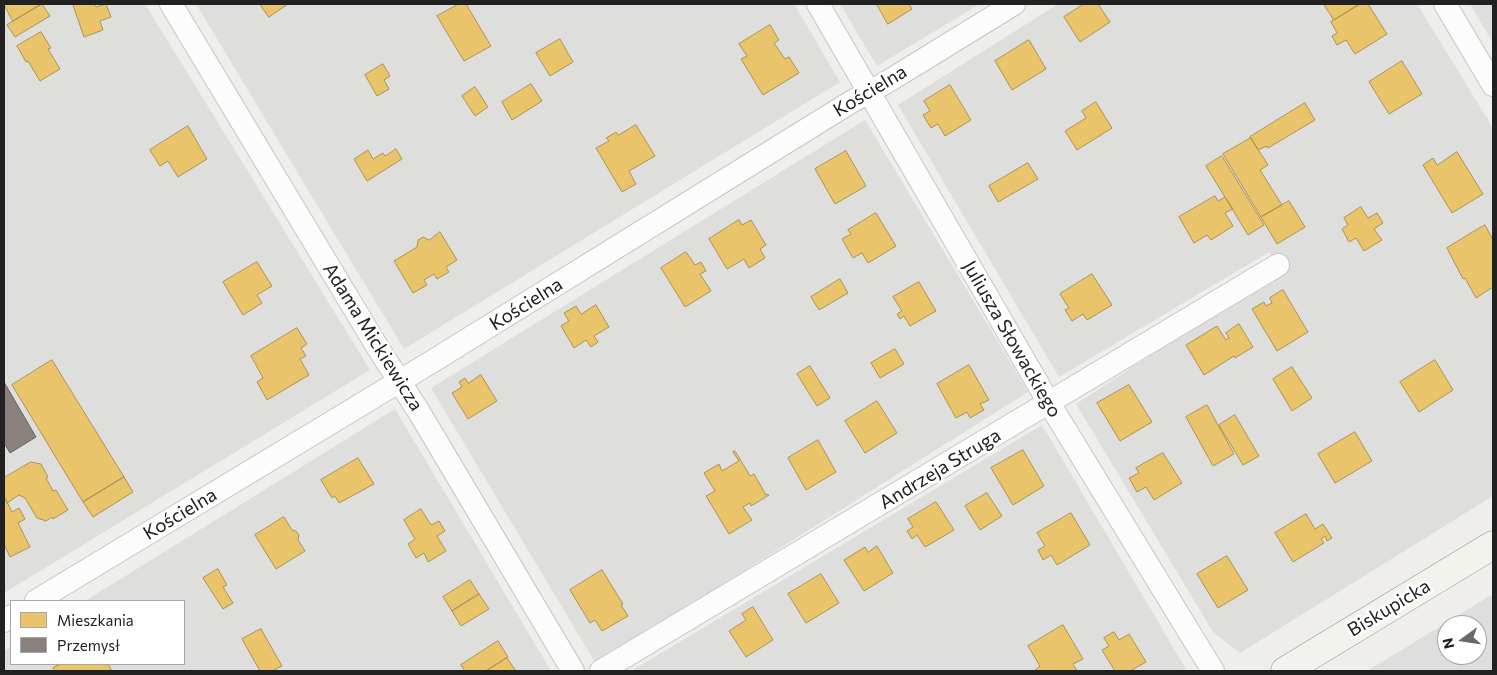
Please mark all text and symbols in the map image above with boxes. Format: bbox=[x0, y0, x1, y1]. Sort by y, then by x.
street label: Kościelna bbox=[829, 60, 911, 122]
street label: Juliusza Słowackiego bbox=[958, 257, 1066, 421]
street label: Adama Mickiewicza bbox=[318, 259, 428, 415]
street label: Kościelna bbox=[485, 273, 567, 335]
street label: Andrzeja Struga bbox=[875, 424, 1005, 514]
street label: Kościelna bbox=[139, 483, 221, 545]
street label: Biskupicka bbox=[1344, 574, 1434, 642]
legend bbox=[10, 600, 185, 665]
text: Mieszkania bbox=[57, 611, 134, 629]
north arrow bbox=[1437, 615, 1487, 665]
text: Przemysł bbox=[57, 636, 120, 654]
text: N bbox=[1438, 636, 1457, 651]

